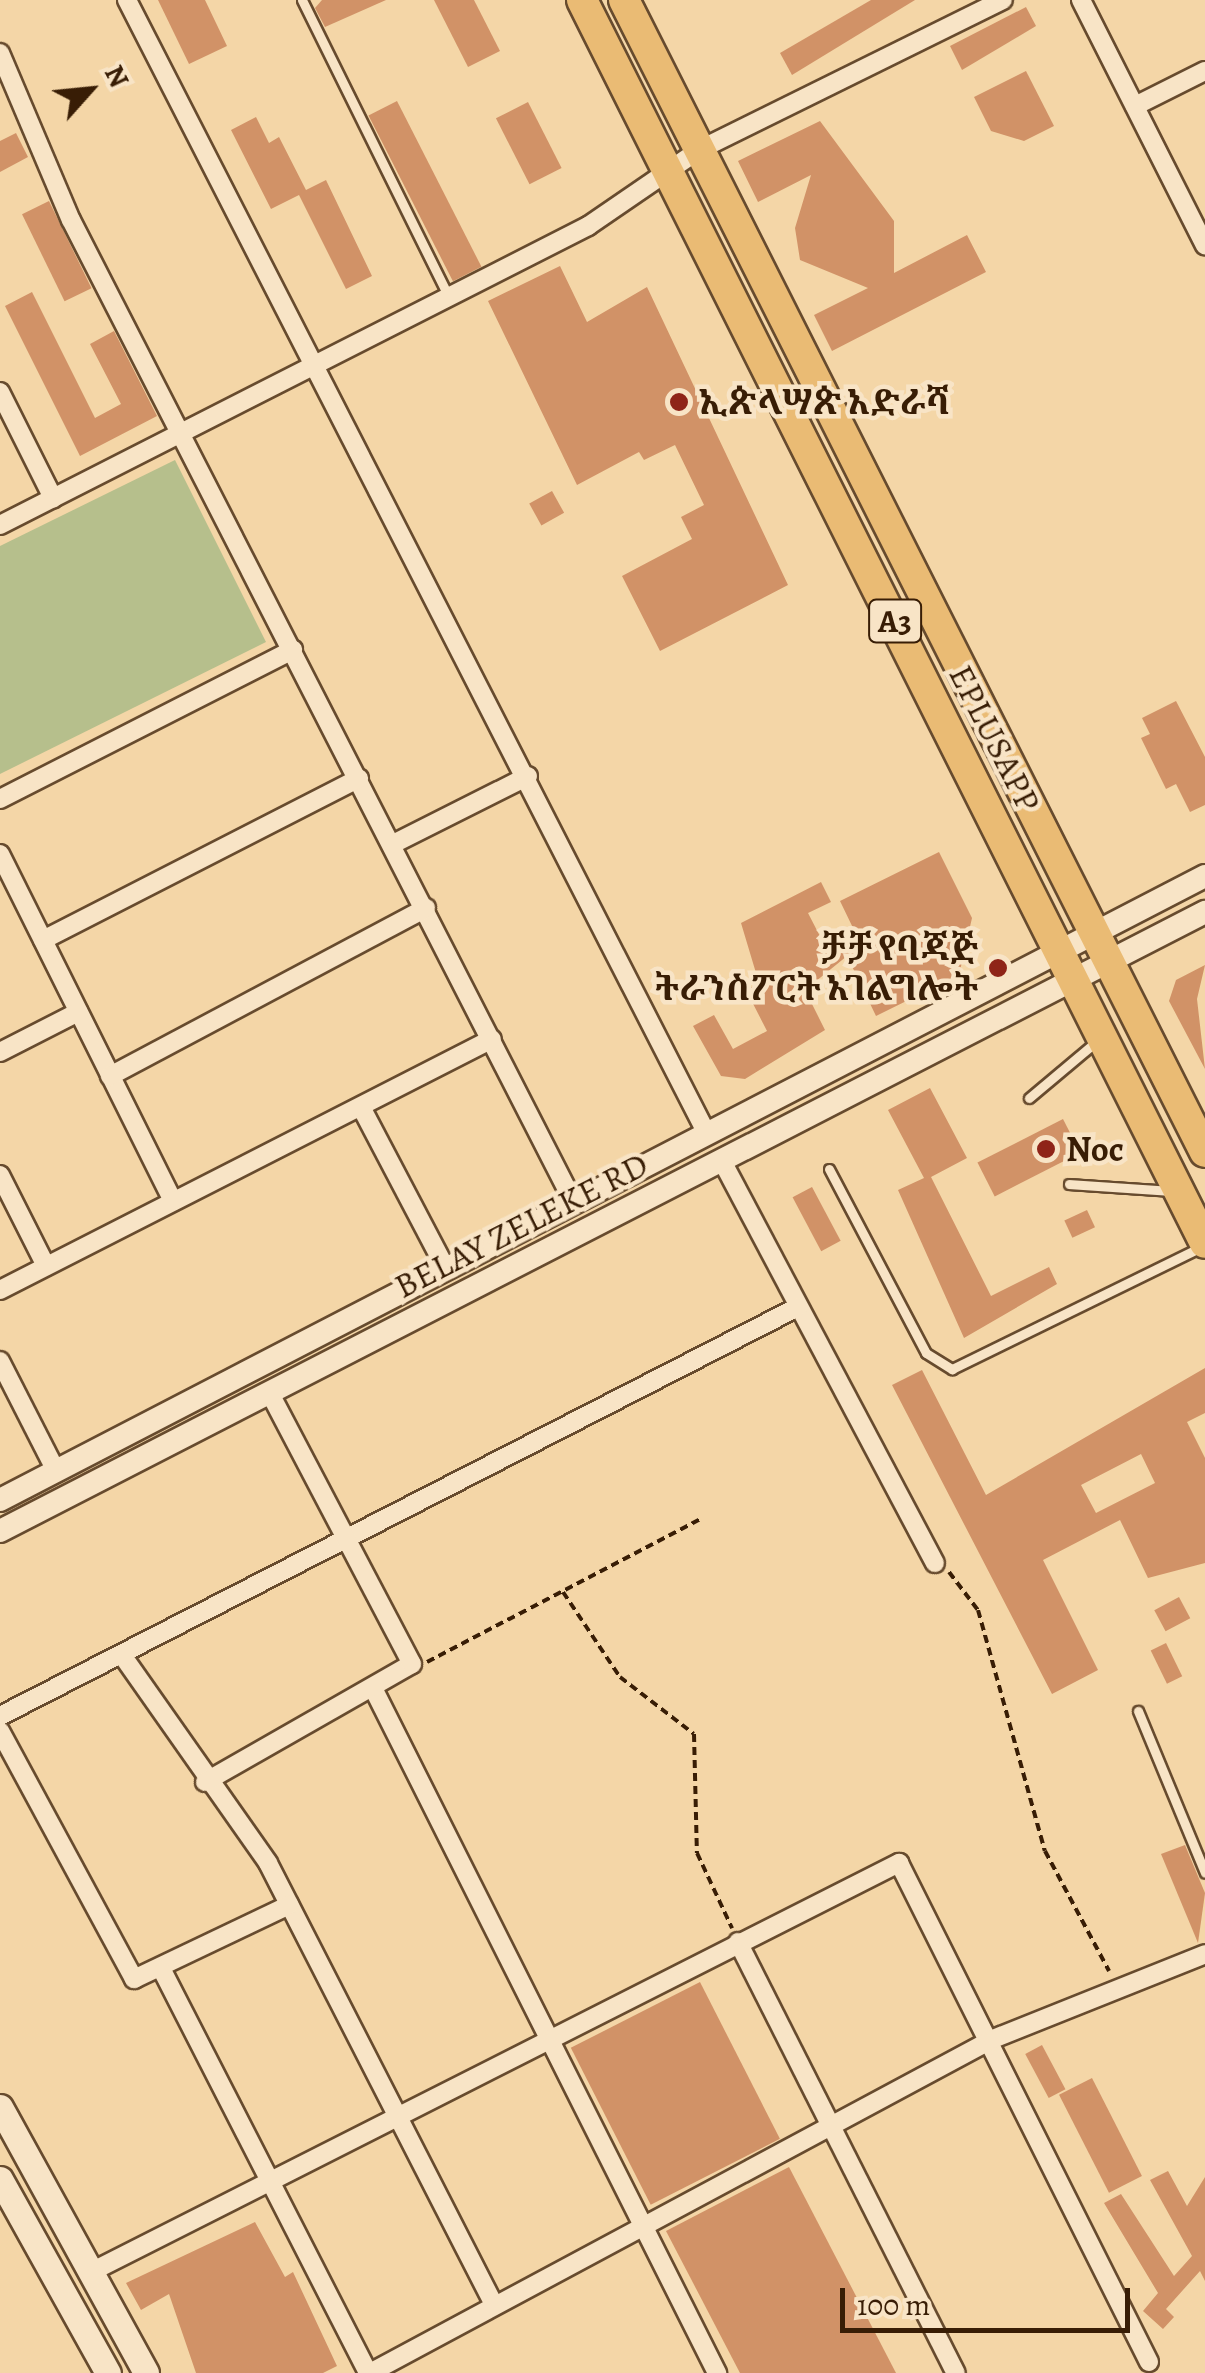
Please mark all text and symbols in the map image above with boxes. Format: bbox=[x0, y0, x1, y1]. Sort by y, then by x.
north arrow bbox=[40, 40, 140, 140]
text: N bbox=[95, 59, 138, 94]
place label: ኢጵላሣጵ አድራሻ bbox=[699, 381, 950, 423]
marker: ኢጵላሣጵ አድራሻ bbox=[668, 391, 690, 413]
road number: A3 bbox=[868, 594, 922, 648]
street label: EPLUSAPP bbox=[940, 658, 1050, 818]
place label: ቻቻ የባጃጅ ትራንስፖርት አገልግሎት bbox=[655, 927, 978, 1009]
marker: ቻቻ የባጃጅ ትራንስፖርት አገልግሎት bbox=[987, 957, 1009, 979]
place label: Noc bbox=[1066, 1128, 1124, 1170]
marker: Noc bbox=[1035, 1138, 1057, 1160]
street label: BELAY ZELEKE RD bbox=[387, 1143, 655, 1307]
scale bar bbox=[845, 2268, 1135, 2330]
text: 100 m bbox=[857, 2285, 930, 2325]

